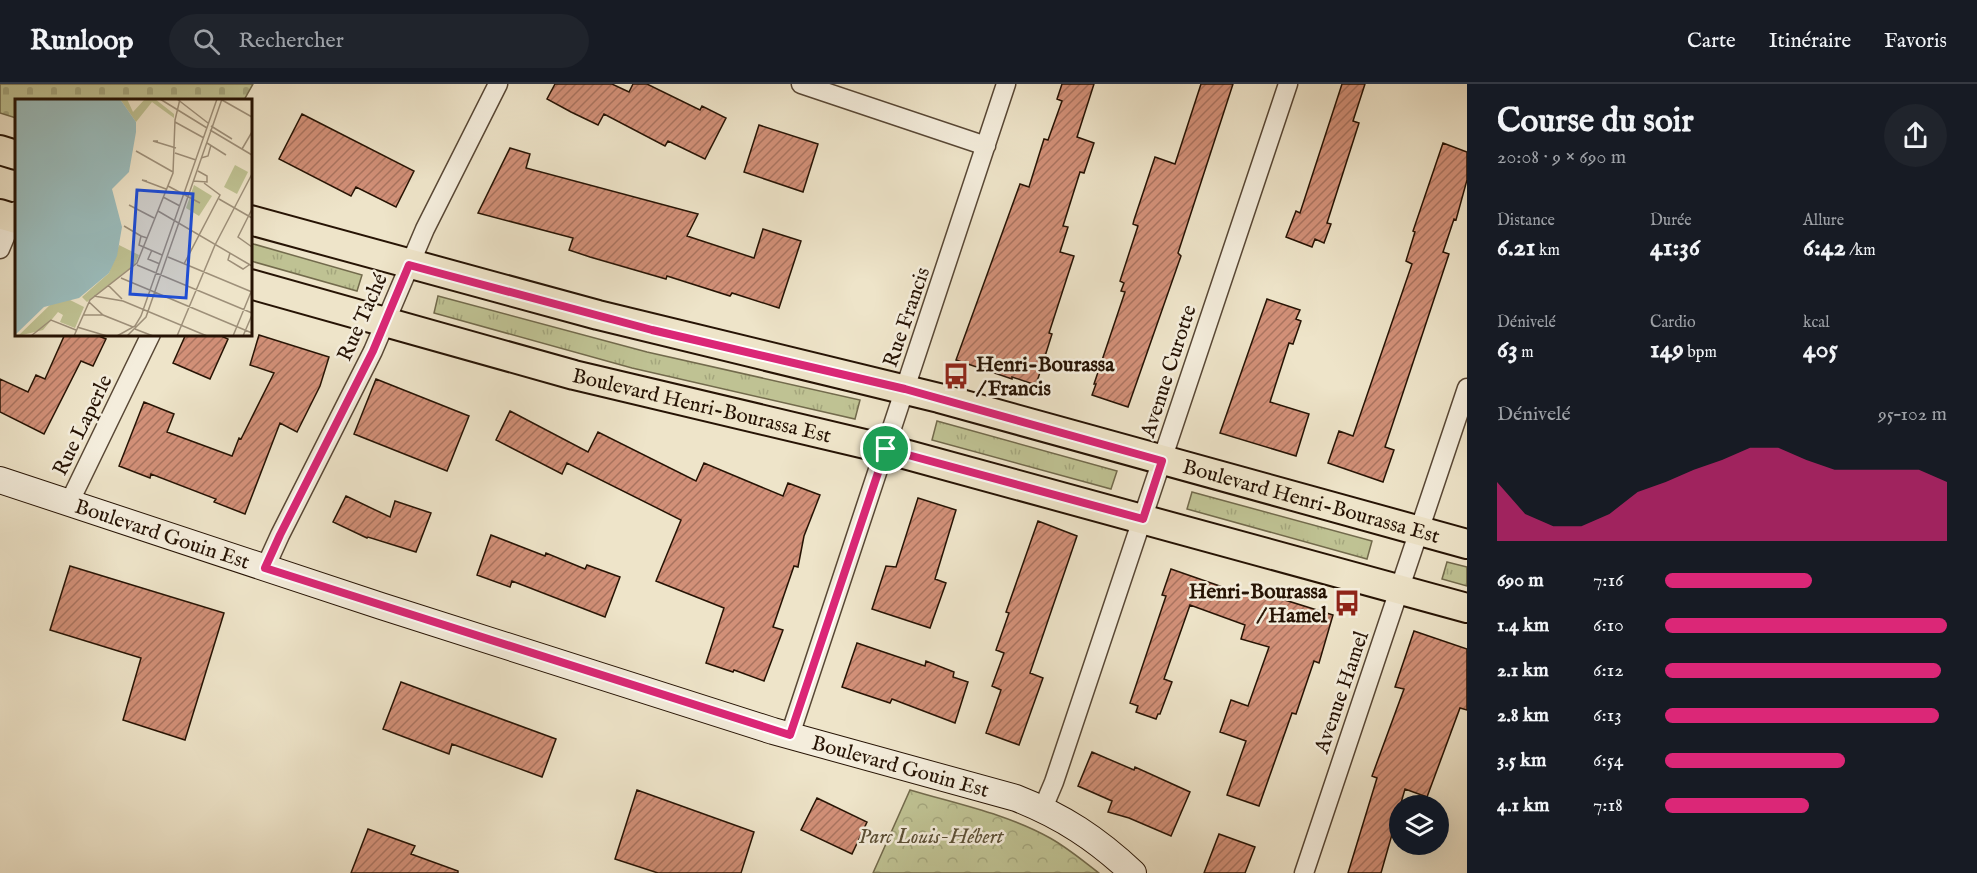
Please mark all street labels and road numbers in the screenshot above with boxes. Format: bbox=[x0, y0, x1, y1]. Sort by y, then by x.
street label: Rue Francis bbox=[878, 264, 937, 371]
street label: Rue Taché bbox=[332, 269, 395, 366]
street label: Avenue Curotte bbox=[1135, 301, 1204, 442]
street label: Boulevard Henri-Bourassa Est bbox=[569, 363, 834, 451]
street label: Rue Laperle bbox=[47, 370, 120, 481]
street label: Boulevard Henri-Bourassa Est bbox=[1179, 454, 1442, 551]
street label: Boulevard Gouin Est bbox=[71, 494, 253, 577]
street label: Avenue Hamel bbox=[1309, 628, 1376, 758]
street label: Boulevard Gouin Est bbox=[808, 730, 992, 805]

